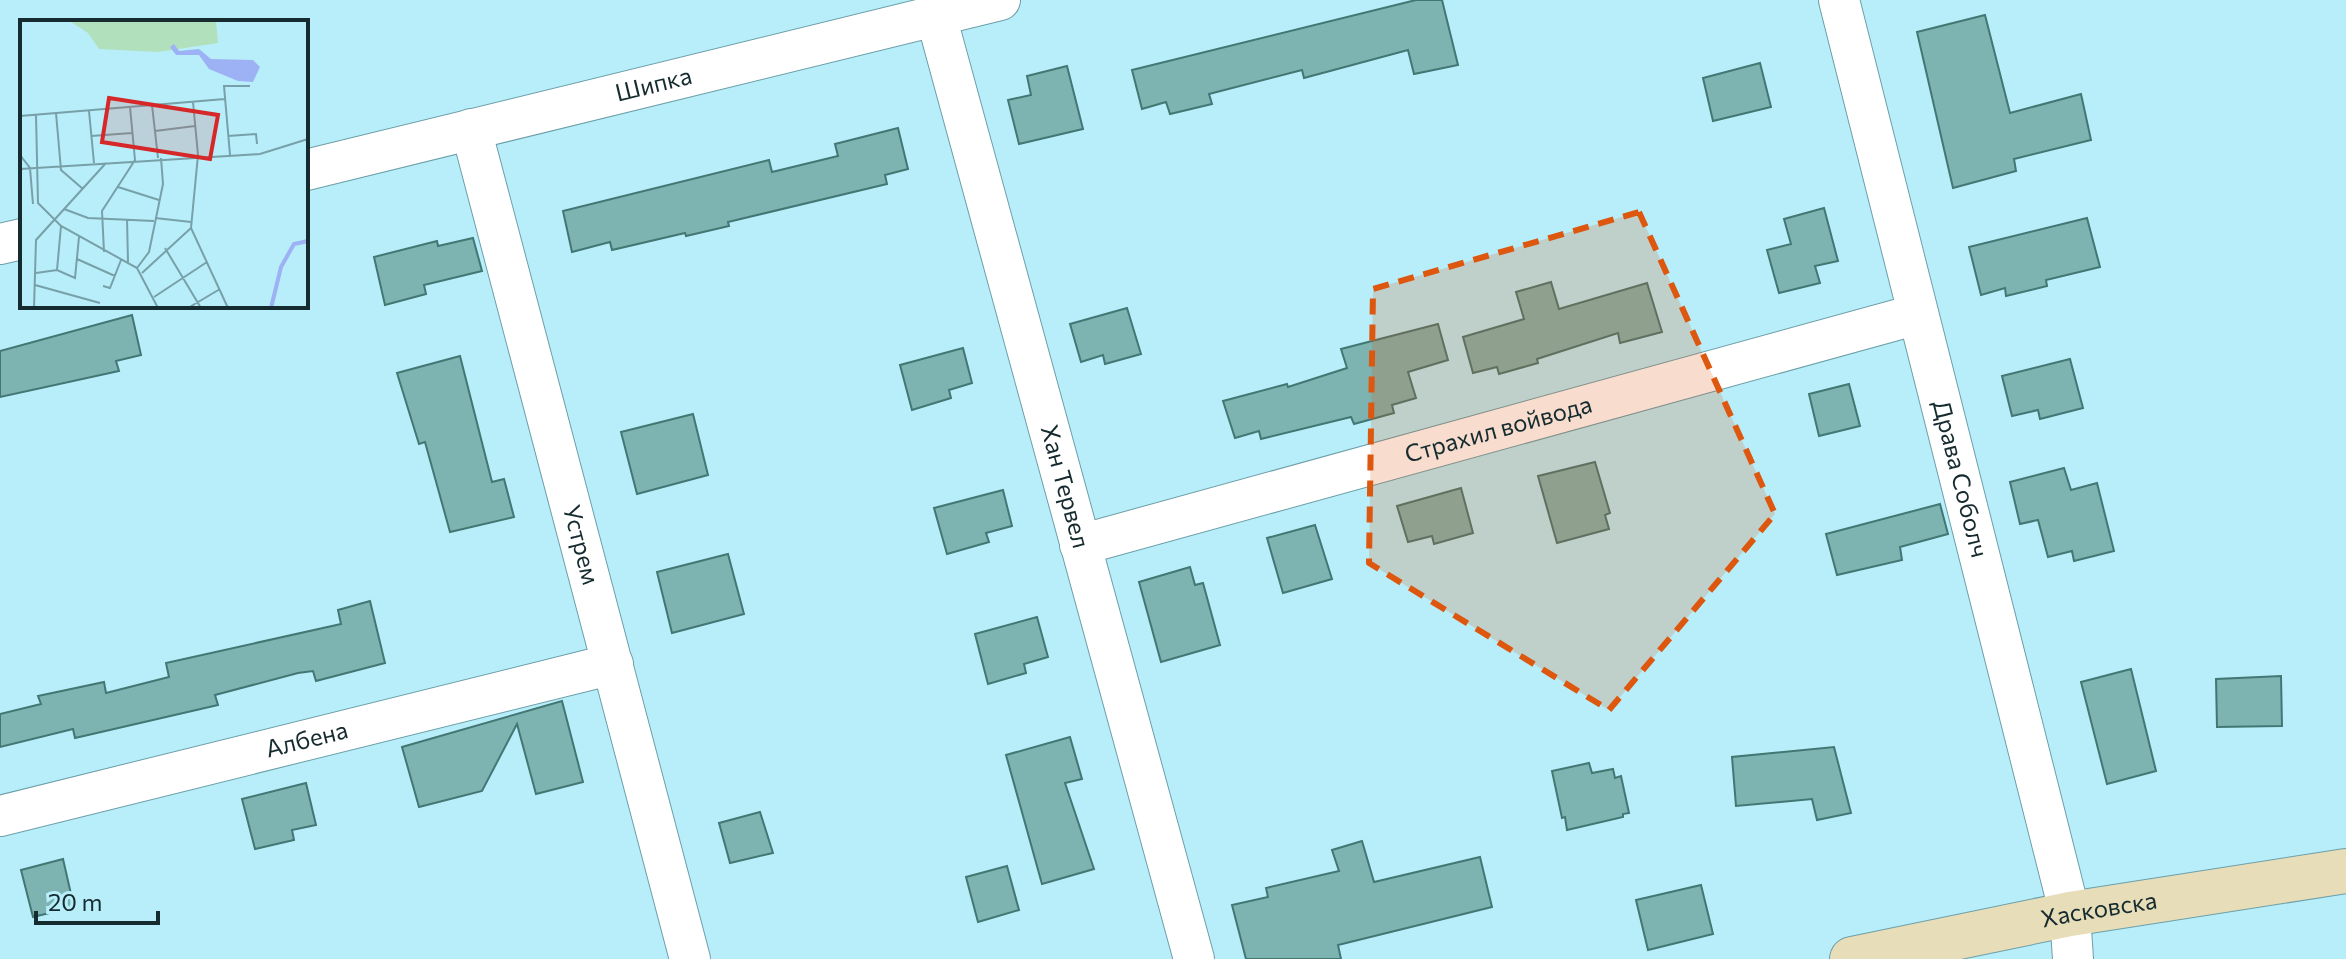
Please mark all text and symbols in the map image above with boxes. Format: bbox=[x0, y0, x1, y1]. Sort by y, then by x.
inset map bbox=[20, 20, 308, 308]
street label: Шипка bbox=[612, 60, 695, 107]
street label: Страхил войвода bbox=[1401, 389, 1595, 468]
street label: Драва Соболч bbox=[1928, 397, 1995, 560]
street label: Хан Тервел bbox=[1036, 421, 1097, 551]
street label: Устрем bbox=[558, 502, 607, 587]
street label: Албена bbox=[262, 714, 351, 763]
scale bar bbox=[36, 875, 158, 925]
street label: Хасковска bbox=[2038, 885, 2159, 933]
text: 20 m bbox=[48, 887, 102, 916]

